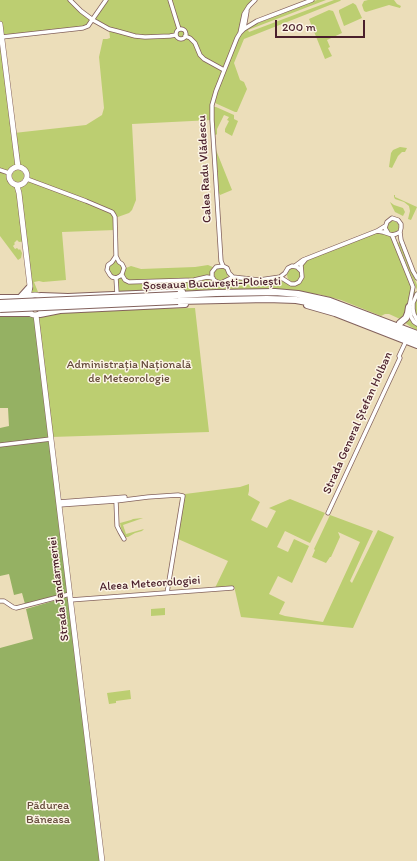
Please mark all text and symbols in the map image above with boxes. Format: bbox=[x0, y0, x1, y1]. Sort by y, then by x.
scale bar bbox=[277, 12, 367, 38]
text: 200 m bbox=[282, 20, 316, 34]
street label: Calea Radu Vlădescu bbox=[195, 115, 215, 223]
street label: Șoseaua București-Ploiești bbox=[143, 274, 281, 294]
street label: Strada General Ștefan Holban bbox=[320, 350, 396, 496]
park label: Administrația Națională de Meteorologie bbox=[67, 358, 191, 386]
street label: Strada Jandarmeriei bbox=[45, 536, 73, 642]
street label: Aleea Meteorologiei bbox=[99, 573, 201, 595]
park label: Pădurea Băneasa bbox=[26, 799, 70, 827]

